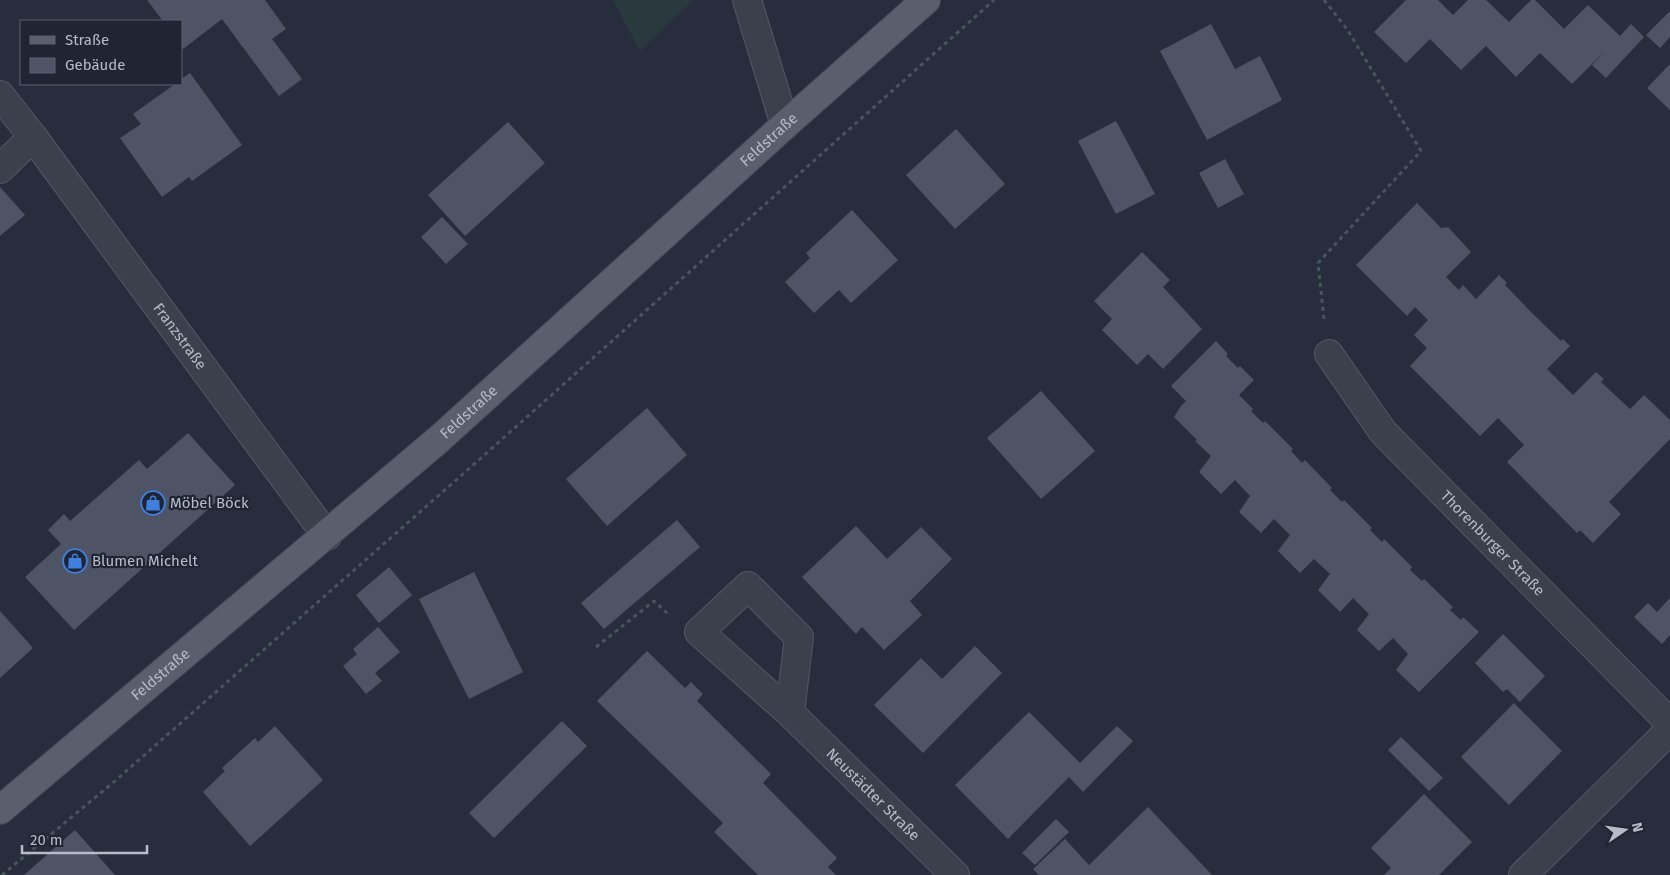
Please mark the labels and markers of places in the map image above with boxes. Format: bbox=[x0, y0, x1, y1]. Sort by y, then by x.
shop icon: Möbel Böck bbox=[140, 490, 166, 516]
place label: Möbel Böck bbox=[170, 494, 249, 512]
shop icon: Blumen Michelt bbox=[62, 548, 88, 574]
place label: Blumen Michelt bbox=[92, 552, 198, 570]

